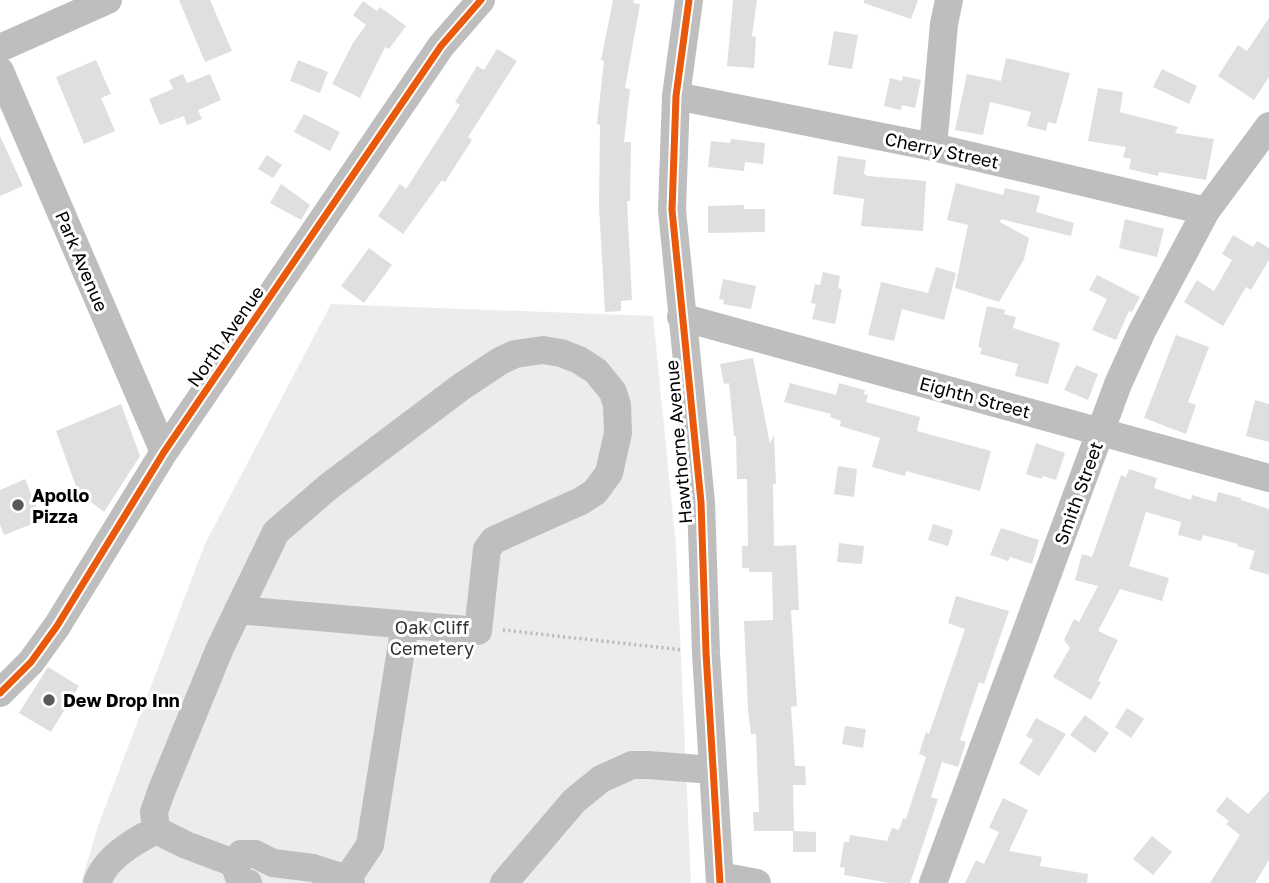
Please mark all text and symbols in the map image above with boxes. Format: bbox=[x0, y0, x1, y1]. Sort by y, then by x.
street label: Cherry Street bbox=[883, 127, 1001, 173]
street label: Park Avenue bbox=[51, 207, 113, 315]
street label: North Avenue bbox=[182, 281, 268, 391]
street label: Hawthorne Avenue bbox=[660, 359, 696, 525]
street label: Eighth Street bbox=[917, 372, 1033, 422]
street label: Smith Street bbox=[1049, 438, 1107, 548]
place label: Apollo Pizza bbox=[32, 484, 90, 527]
marker: Apollo Pizza bbox=[10, 497, 26, 513]
park label: Oak Cliff Cemetery bbox=[390, 616, 474, 659]
place label: Dew Drop Inn bbox=[63, 689, 180, 711]
marker: Dew Drop Inn bbox=[41, 692, 57, 708]

